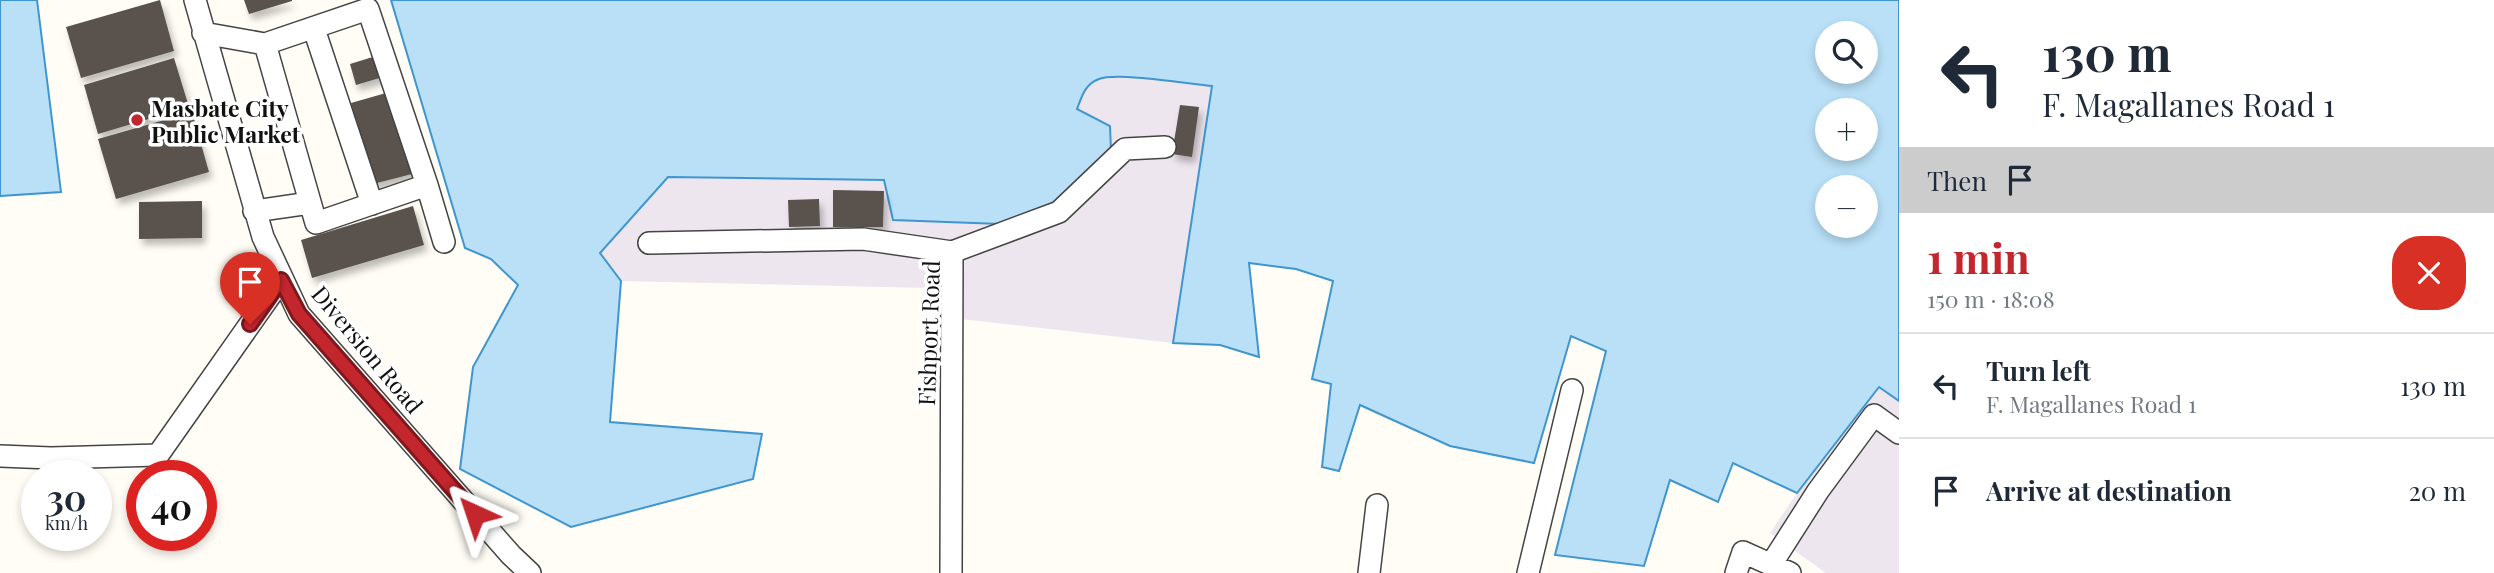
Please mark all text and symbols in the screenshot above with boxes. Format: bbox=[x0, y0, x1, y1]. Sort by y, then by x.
text: 130 m bbox=[2042, 19, 2172, 84]
map controls bbox=[1815, 21, 1878, 238]
button: search bbox=[1815, 21, 1878, 84]
icon: left bbox=[1927, 28, 2018, 119]
text: F. Magallanes Road 1 bbox=[2042, 82, 2335, 125]
place label: Masbate City Public Market bbox=[151, 92, 301, 149]
button: + bbox=[1815, 98, 1878, 161]
marker: Masbate City Public Market bbox=[129, 112, 145, 128]
icon: arrive bbox=[2001, 161, 2039, 199]
text: Then bbox=[1927, 163, 1987, 198]
button: − bbox=[1815, 175, 1878, 238]
text: 1 min bbox=[1927, 229, 2030, 285]
button: close bbox=[2392, 236, 2466, 310]
pin bbox=[220, 252, 280, 324]
street label: Fishport Road bbox=[910, 260, 946, 406]
icon: arrive bbox=[231, 263, 269, 301]
street label: Diversion Road bbox=[305, 279, 431, 419]
text: 150 m · 18:08 bbox=[1927, 283, 2055, 314]
text: Turn left bbox=[1986, 353, 2091, 388]
icon: left bbox=[1927, 367, 1965, 405]
text: 130 m bbox=[2400, 368, 2466, 403]
text: F. Magallanes Road 1 bbox=[1986, 388, 2196, 419]
speed limit sign: 40 bbox=[126, 460, 217, 551]
icon: arrive bbox=[1927, 472, 1965, 510]
text: 30 bbox=[47, 473, 86, 520]
text: Arrive at destination bbox=[1986, 473, 2232, 508]
text: 20 m bbox=[2408, 473, 2466, 508]
position arrow bbox=[438, 477, 512, 551]
text: km/h bbox=[45, 511, 88, 535]

